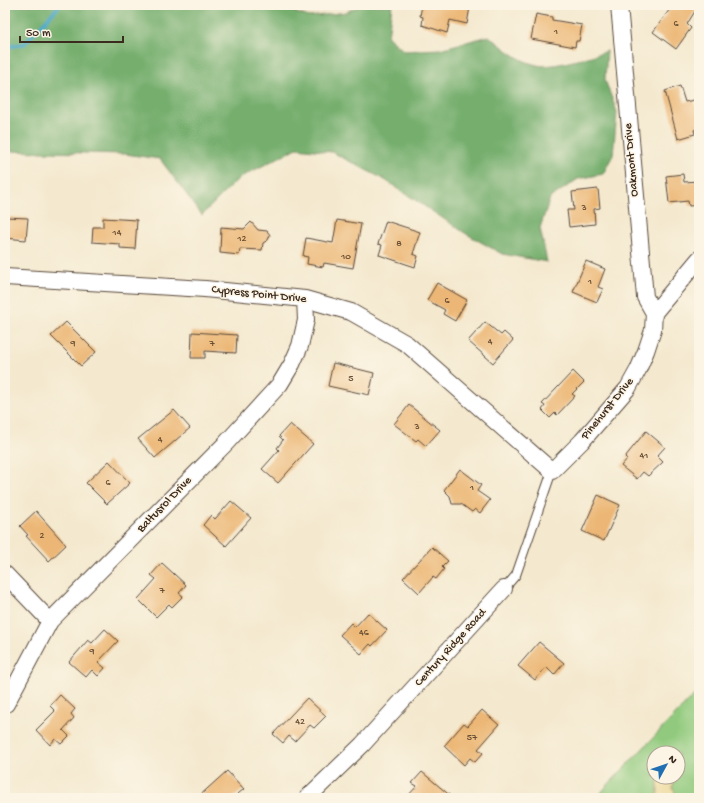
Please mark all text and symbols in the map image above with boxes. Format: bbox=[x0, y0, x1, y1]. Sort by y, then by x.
scale bar bbox=[20, 18, 123, 44]
house number: 6 bbox=[673, 18, 679, 30]
house number: 1 bbox=[553, 26, 558, 38]
text: 50 m bbox=[26, 27, 51, 41]
street label: Oakmont Drive bbox=[622, 122, 642, 197]
house number: 3 bbox=[580, 202, 587, 214]
house number: 14 bbox=[112, 227, 122, 239]
house number: 12 bbox=[237, 233, 247, 245]
house number: 8 bbox=[396, 238, 402, 250]
house number: 10 bbox=[340, 251, 351, 263]
house number: 1 bbox=[587, 276, 592, 288]
street label: Cypress Point Drive bbox=[211, 283, 308, 307]
house number: 6 bbox=[444, 295, 450, 307]
house number: 4 bbox=[488, 336, 493, 348]
house number: 9 bbox=[69, 338, 76, 350]
house number: 7 bbox=[208, 338, 215, 350]
house number: 5 bbox=[348, 373, 354, 385]
street label: Pinehurst Drive bbox=[578, 375, 638, 444]
house number: 3 bbox=[413, 421, 420, 433]
house number: 4 bbox=[158, 434, 163, 446]
house number: 41 bbox=[640, 450, 648, 462]
street label: Baltusrol Drive bbox=[134, 473, 196, 537]
house number: 6 bbox=[105, 477, 111, 489]
house number: 1 bbox=[469, 482, 474, 494]
house number: 2 bbox=[40, 530, 45, 542]
house number: 7 bbox=[158, 585, 165, 597]
street label: Century Ridge Road bbox=[412, 605, 490, 690]
house number: 46 bbox=[359, 627, 370, 639]
house number: 9 bbox=[88, 646, 95, 658]
house number: 42 bbox=[295, 716, 305, 728]
house number: 57 bbox=[467, 732, 478, 744]
north arrow bbox=[646, 745, 686, 785]
text: N bbox=[665, 753, 679, 766]

